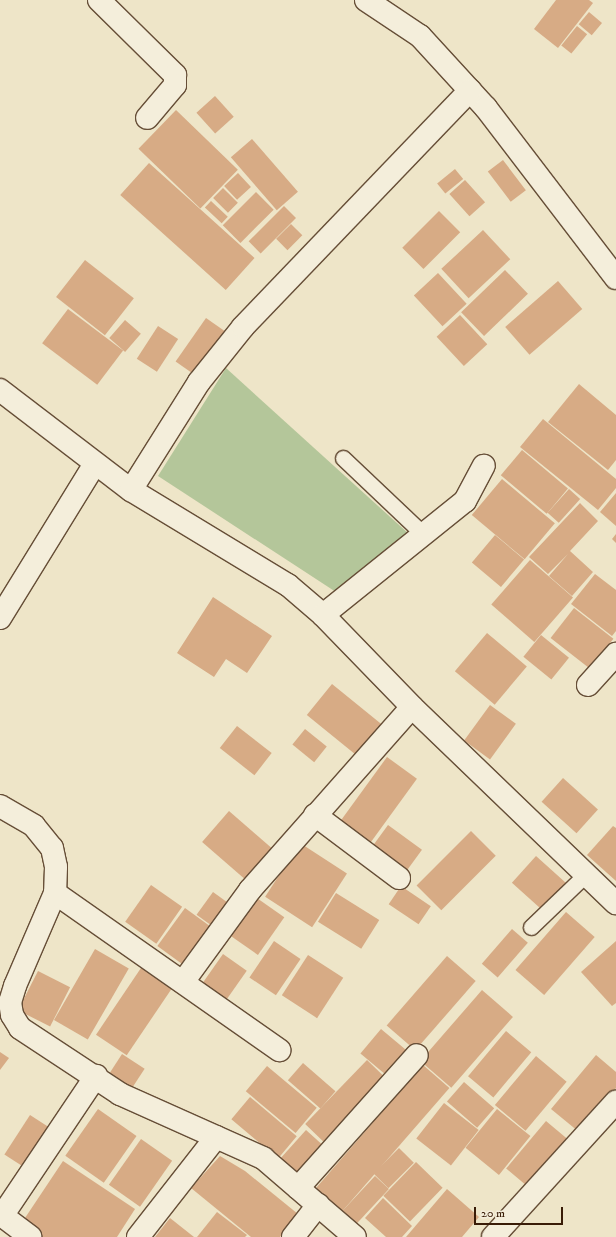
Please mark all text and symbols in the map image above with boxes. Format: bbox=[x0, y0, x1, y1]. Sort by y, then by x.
scale bar bbox=[476, 1199, 565, 1225]
text: 20 m bbox=[481, 1206, 505, 1221]

